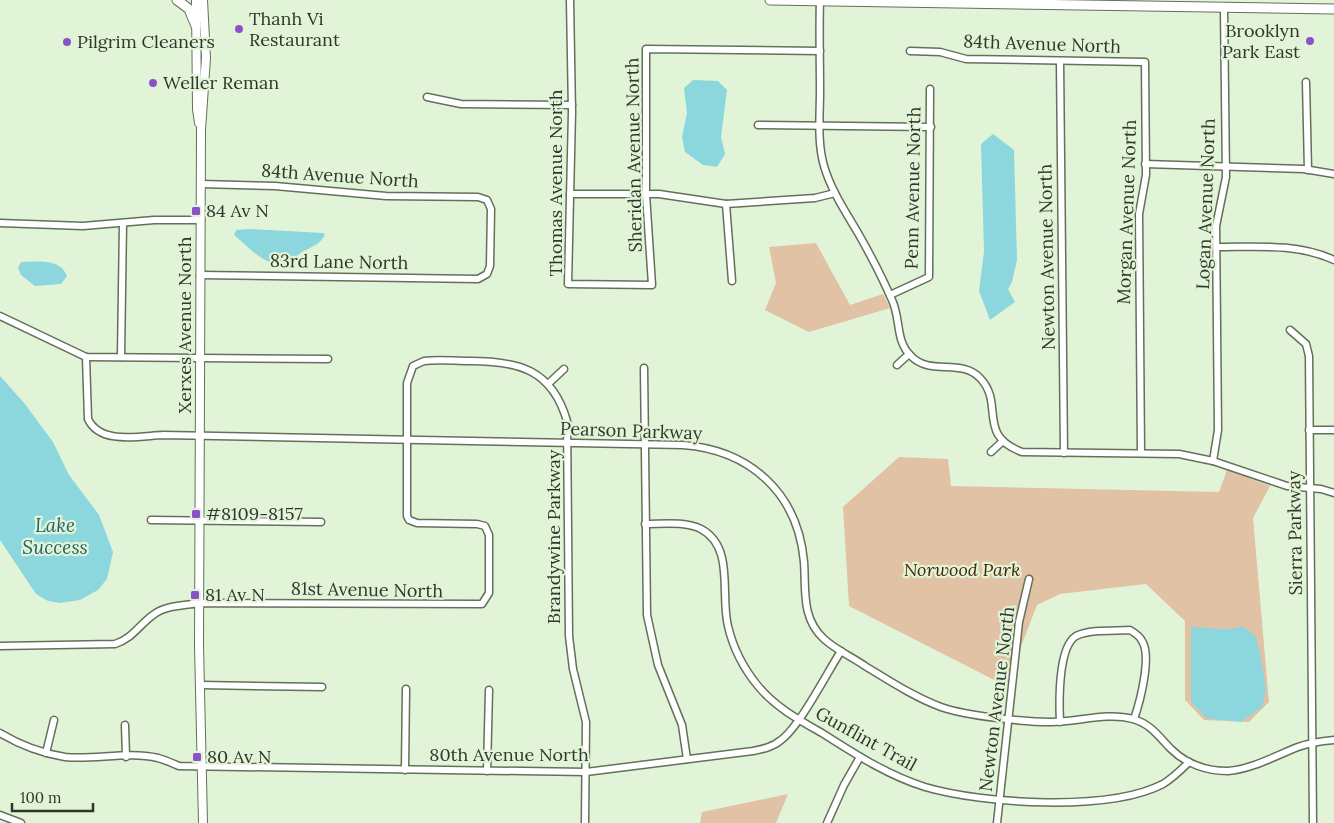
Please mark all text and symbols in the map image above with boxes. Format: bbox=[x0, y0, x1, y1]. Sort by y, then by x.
place label: Thanh Vi Restaurant bbox=[249, 7, 340, 51]
place label: Brooklyn Park East bbox=[1222, 19, 1300, 63]
marker: Thanh Vi Restaurant bbox=[233, 23, 245, 35]
street label: 84th Avenue North bbox=[963, 29, 1122, 58]
place label: Pilgrim Cleaners bbox=[77, 30, 215, 53]
marker: Brooklyn Park East bbox=[1304, 35, 1316, 47]
marker: Pilgrim Cleaners bbox=[61, 36, 73, 48]
street label: Sheridan Avenue North bbox=[620, 57, 647, 253]
place label: Weller Reman bbox=[163, 71, 279, 94]
marker: Weller Reman bbox=[147, 77, 159, 89]
street label: Thomas Avenue North bbox=[544, 89, 567, 276]
street label: Penn Avenue North bbox=[900, 106, 925, 269]
street label: Logan Avenue North bbox=[1191, 118, 1220, 290]
street label: Morgan Avenue North bbox=[1112, 119, 1141, 305]
street label: 84th Avenue North bbox=[260, 159, 420, 192]
street label: Newton Avenue North bbox=[1033, 163, 1060, 350]
place label: 84 Av N bbox=[206, 199, 269, 222]
marker: 84 Av N bbox=[190, 205, 202, 217]
street label: Xerxes Avenue North bbox=[173, 236, 196, 414]
street label: 83rd Lane North bbox=[270, 249, 409, 274]
street label: Pearson Parkway bbox=[559, 417, 703, 444]
street label: Brandywine Parkway bbox=[542, 449, 565, 624]
street label: Sierra Parkway bbox=[1282, 470, 1307, 596]
place label: #8109-8157 bbox=[206, 502, 303, 525]
marker: #8109-8157 bbox=[190, 508, 202, 520]
water label: Lake Success bbox=[22, 513, 88, 559]
park label: Norwood Park bbox=[904, 558, 1020, 581]
street label: 81st Avenue North bbox=[291, 577, 444, 602]
place label: 81 Av N bbox=[205, 583, 265, 606]
marker: 81 Av N bbox=[189, 589, 201, 601]
street label: Newton Avenue North bbox=[974, 605, 1019, 793]
street label: Gunflint Trail bbox=[811, 701, 921, 776]
street label: 80th Avenue North bbox=[429, 743, 589, 766]
place label: 80 Av N bbox=[207, 745, 271, 768]
marker: 80 Av N bbox=[191, 751, 203, 763]
scale bar bbox=[12, 780, 94, 812]
text: 100 m bbox=[20, 788, 61, 807]

